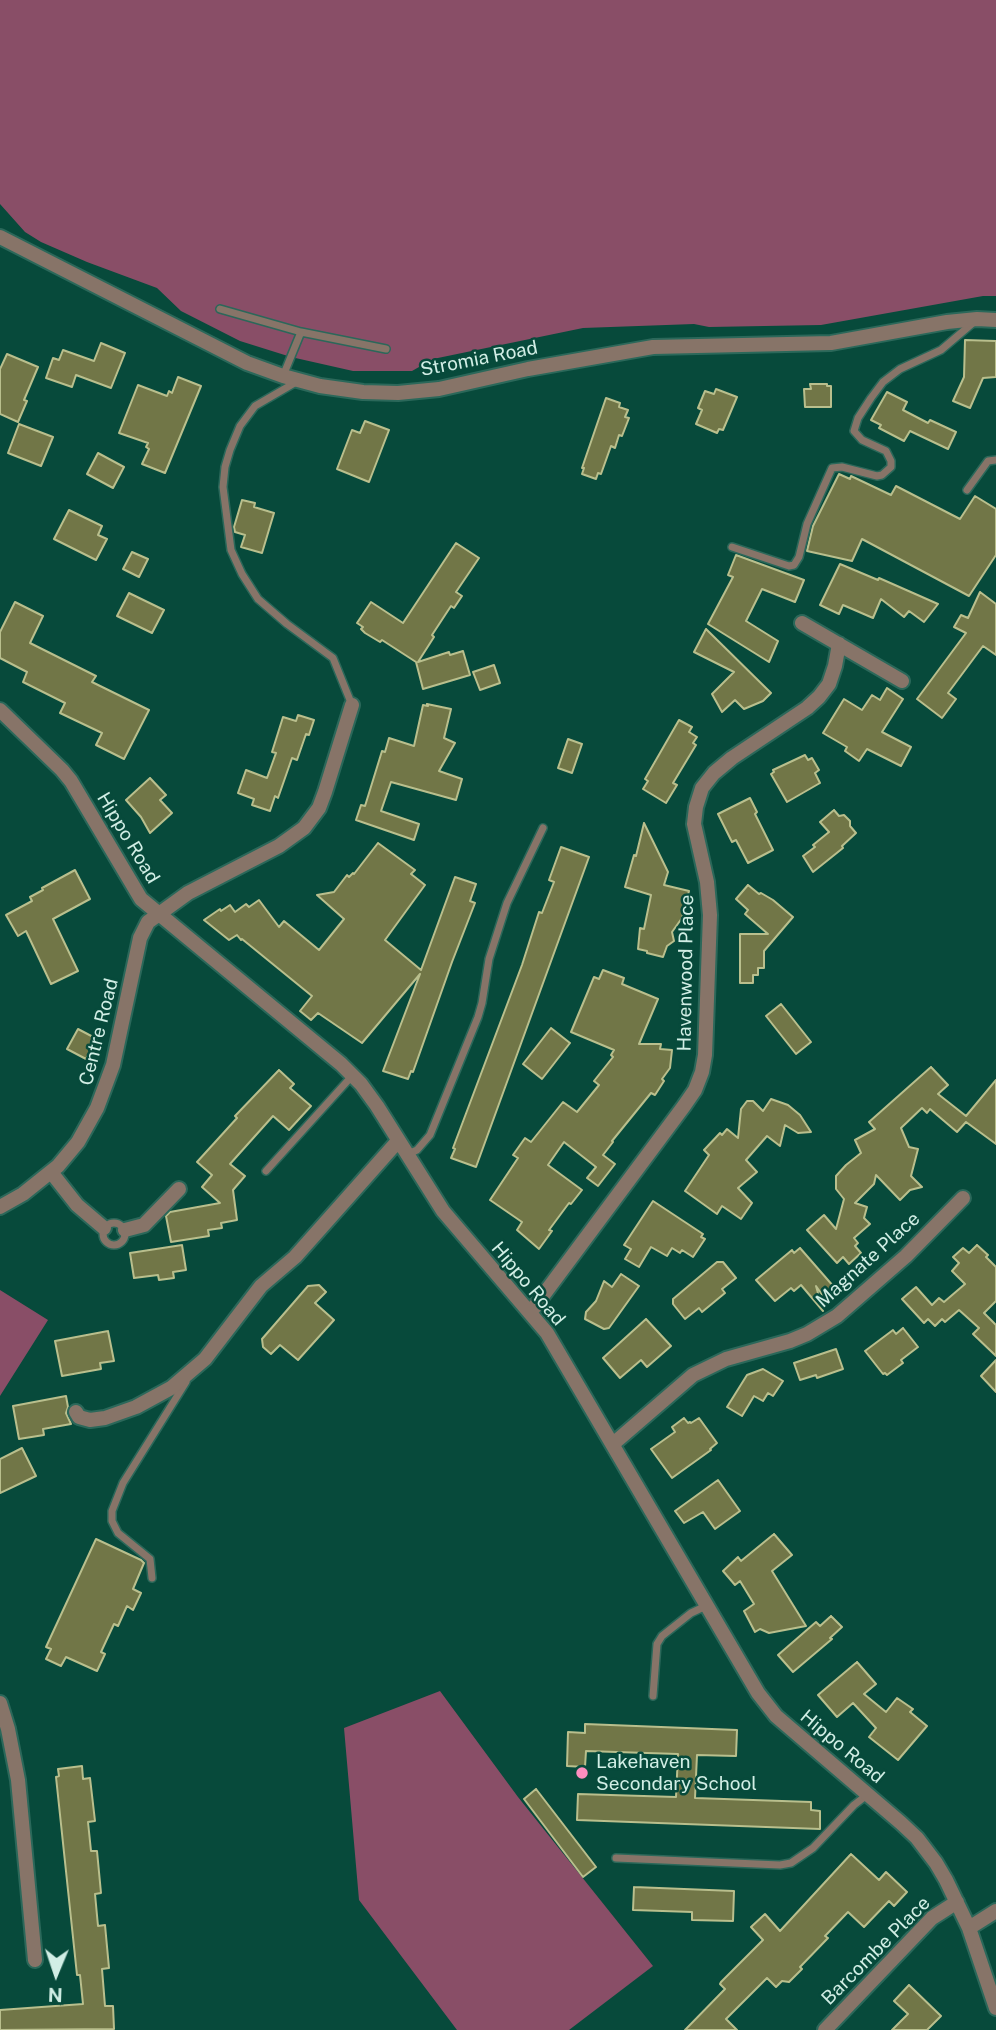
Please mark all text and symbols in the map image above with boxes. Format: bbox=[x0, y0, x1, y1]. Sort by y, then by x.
street label: Stromia Road bbox=[418, 336, 540, 382]
street label: Hippo Road bbox=[92, 788, 164, 888]
street label: Havenwood Place bbox=[673, 894, 699, 1052]
street label: Centre Road bbox=[75, 976, 123, 1088]
street label: Magnate Place bbox=[811, 1207, 925, 1313]
street label: Hippo Road bbox=[486, 1237, 570, 1331]
street label: Hippo Road bbox=[795, 1705, 889, 1789]
place label: Lakehaven Secondary School bbox=[596, 1751, 757, 1795]
marker: Lakehaven Secondary School bbox=[574, 1765, 590, 1781]
street label: Barcombe Place bbox=[817, 1892, 935, 2010]
north arrow bbox=[21, 1939, 91, 2009]
text: N bbox=[47, 1984, 63, 2006]

